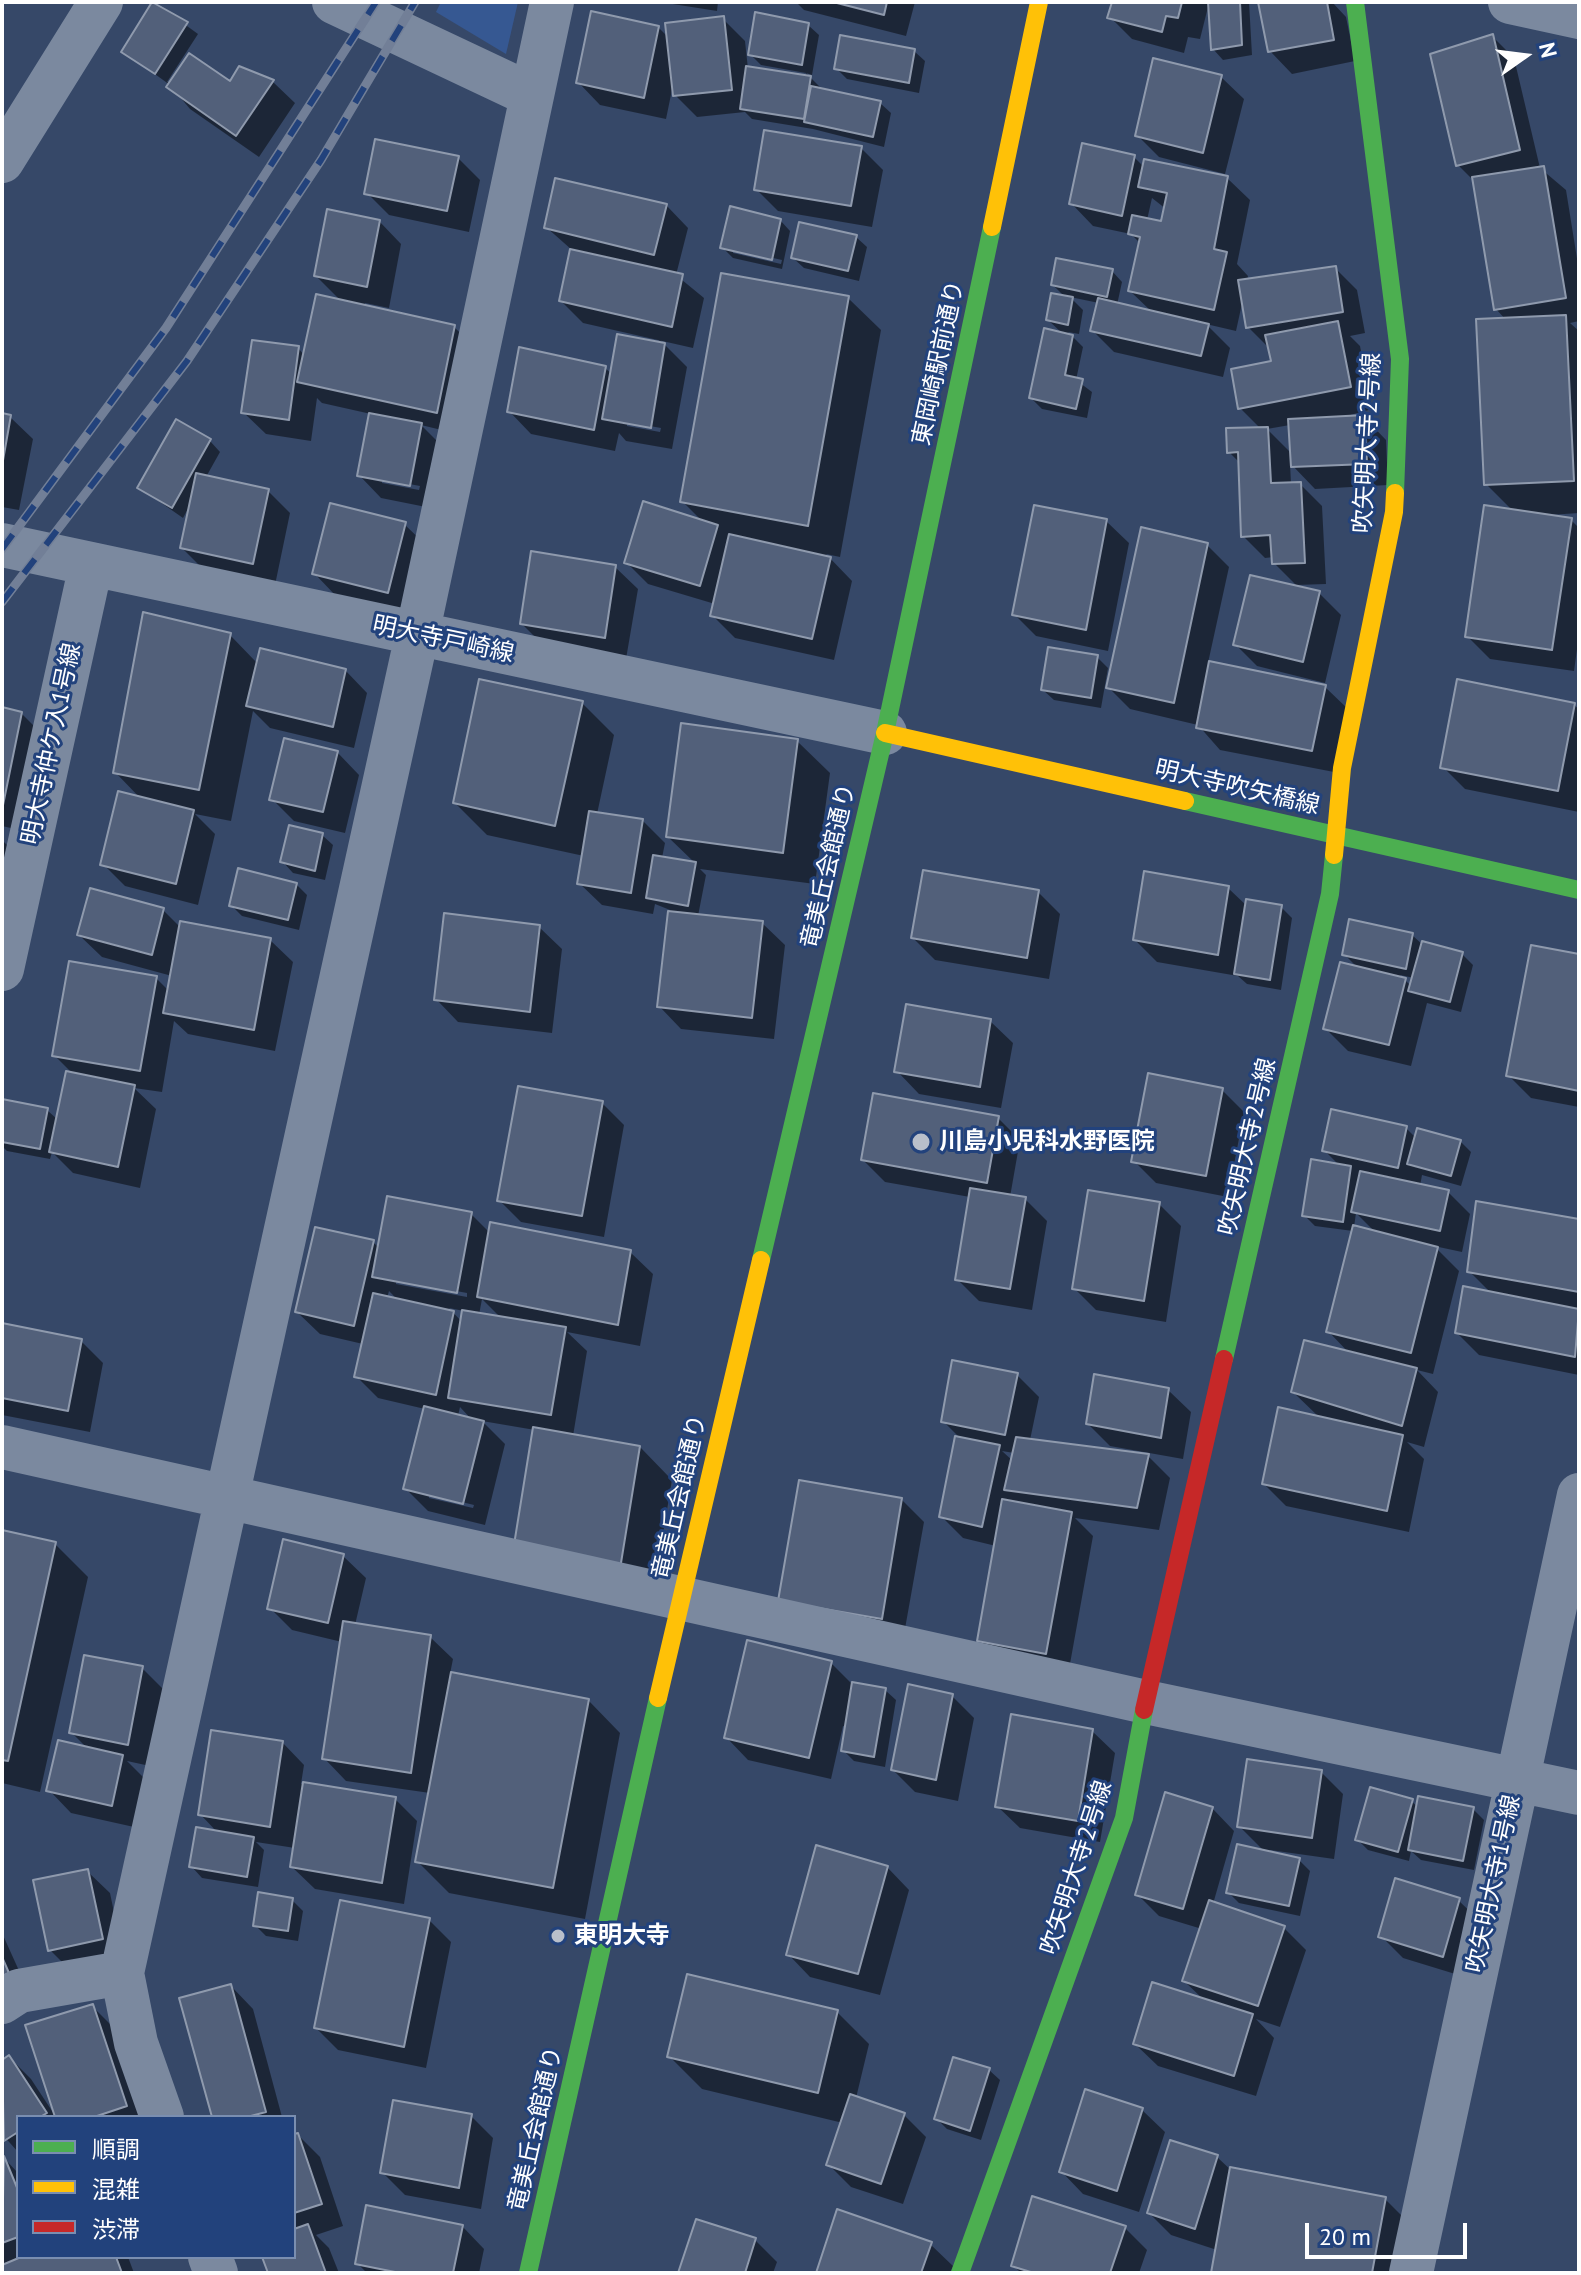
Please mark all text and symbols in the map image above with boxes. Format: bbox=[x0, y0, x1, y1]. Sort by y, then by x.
north arrow bbox=[1485, 16, 1565, 96]
text: N bbox=[1533, 40, 1564, 61]
street label: 東岡崎駅前通り bbox=[907, 278, 971, 448]
street label: 吹矢明大寺2号線 bbox=[1349, 352, 1387, 534]
street label: 明大寺戸崎線 bbox=[370, 611, 516, 669]
street label: 明大寺仲ケ入1号線 bbox=[17, 641, 87, 847]
street label: 明大寺吹矢橋線 bbox=[1152, 755, 1322, 821]
street label: 竜美丘会館通り bbox=[796, 781, 862, 951]
street label: 吹矢明大寺2号線 bbox=[1214, 1056, 1282, 1238]
place label: 川島小児科水野医院 bbox=[939, 1128, 1155, 1156]
marker: 川島小児科水野医院 bbox=[910, 1131, 932, 1153]
street label: 竜美丘会館通り bbox=[647, 1412, 713, 1582]
street label: 吹矢明大寺2号線 bbox=[1035, 1777, 1119, 1959]
street label: 吹矢明大寺1号線 bbox=[1461, 1792, 1527, 1976]
place label: 東明大寺 bbox=[574, 1922, 670, 1950]
marker: 東明大寺 bbox=[549, 1927, 567, 1945]
street label: 竜美丘会館通り bbox=[503, 2044, 569, 2214]
legend bbox=[16, 2115, 296, 2259]
text: 順調 bbox=[92, 2134, 140, 2165]
text: 混雑 bbox=[92, 2174, 140, 2205]
scale bar bbox=[1309, 2207, 1471, 2257]
text: 渋滞 bbox=[92, 2214, 140, 2245]
text: 20 m bbox=[1319, 2221, 1371, 2252]

